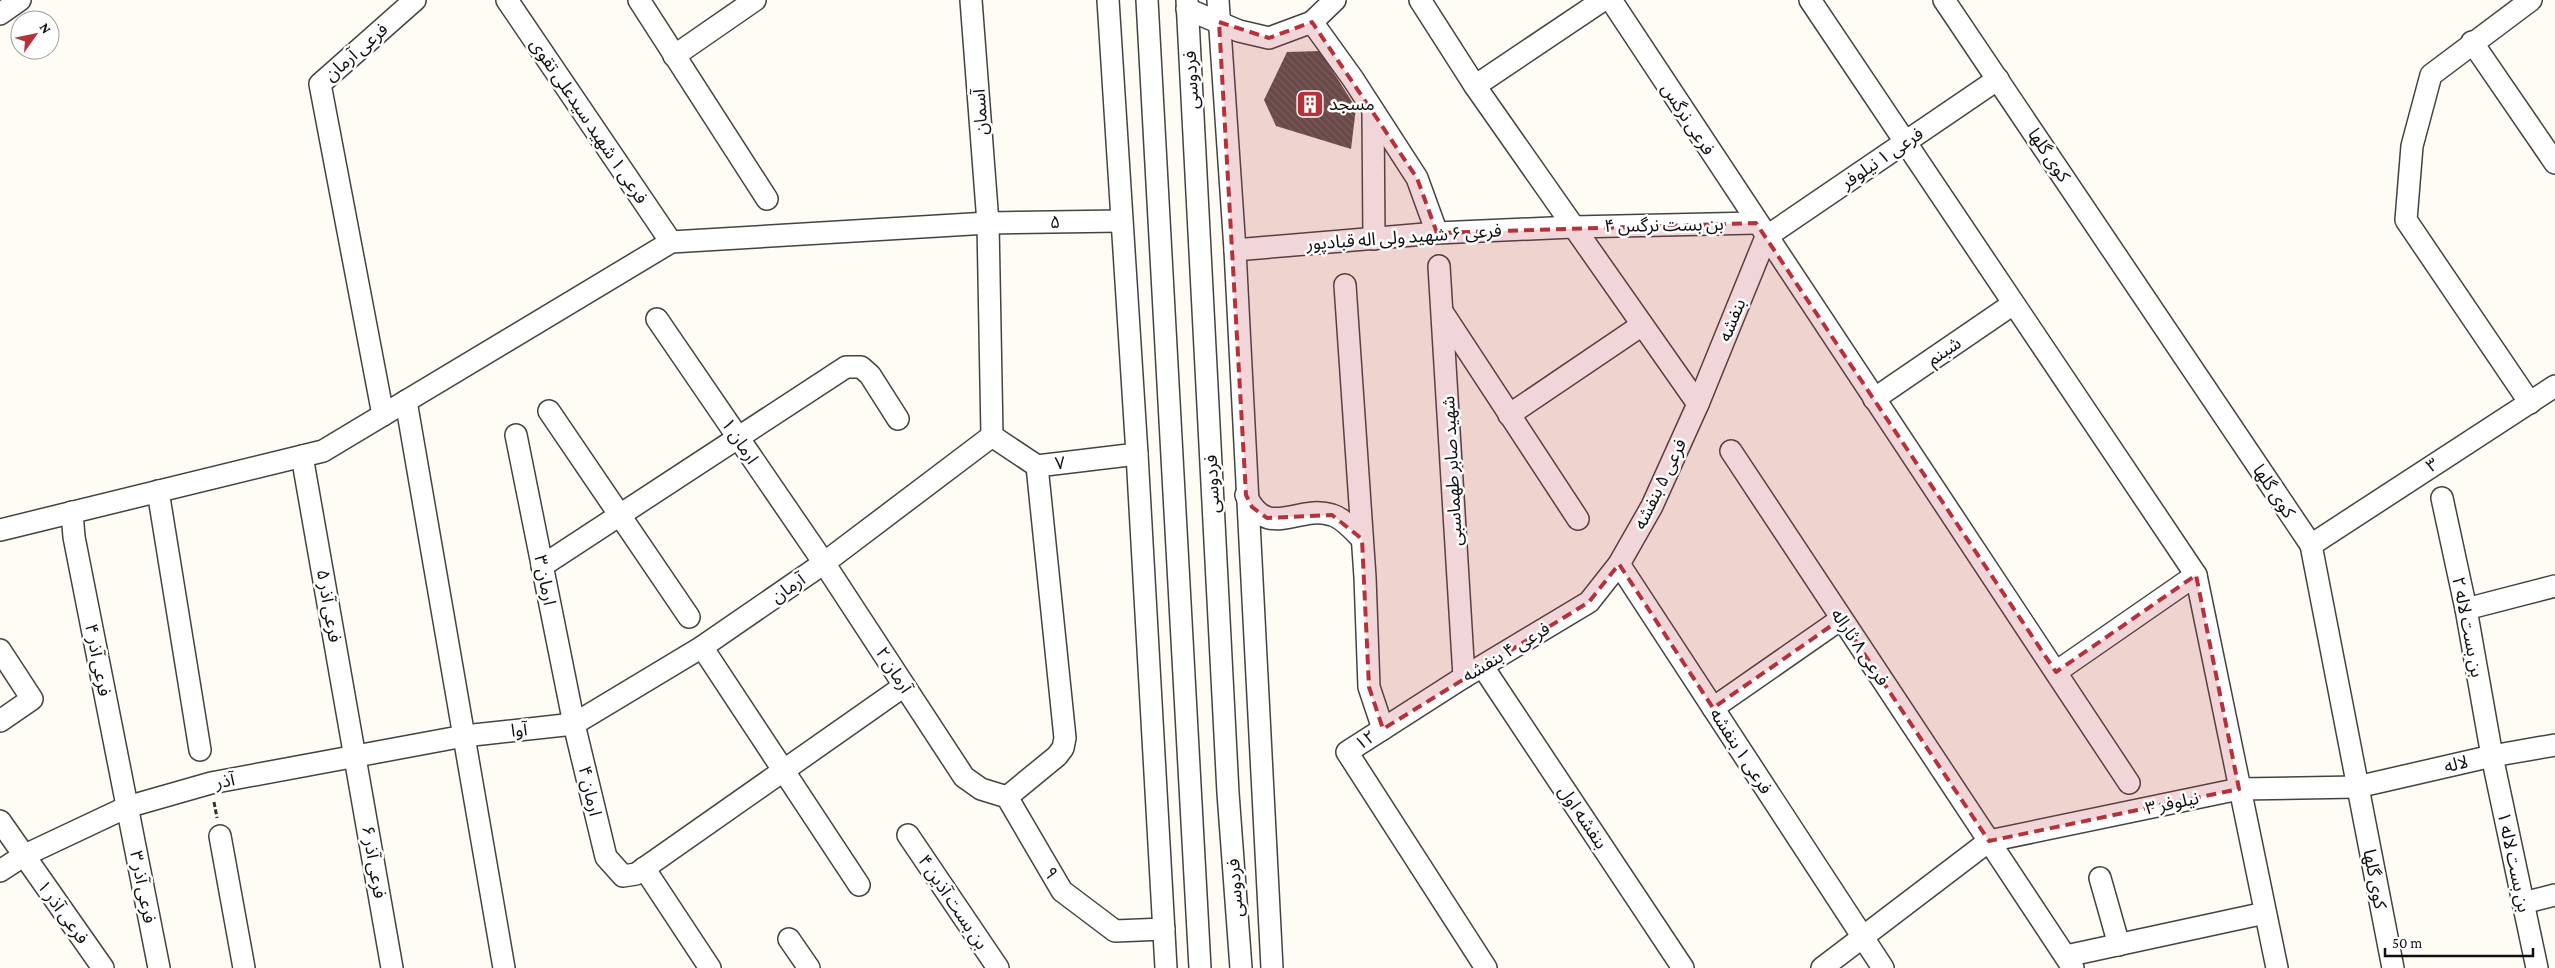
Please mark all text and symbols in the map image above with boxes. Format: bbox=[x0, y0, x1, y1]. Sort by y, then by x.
north arrow bbox=[10, 10, 60, 60]
street label: فرعی آرمان bbox=[320, 19, 392, 86]
text: N bbox=[37, 20, 55, 37]
street label: فرعی ۱ شهید سیدعلی تقوی bbox=[525, 35, 652, 208]
street label: فردوسی bbox=[1179, 50, 1204, 110]
street label: فرعی نرگس bbox=[1656, 79, 1719, 159]
street label: آسمان bbox=[968, 87, 993, 136]
building icon: مسجد bbox=[1295, 89, 1325, 119]
place label: مسجد bbox=[1329, 94, 1375, 114]
street label: فرعی ۱ نیلوفر bbox=[1836, 123, 1927, 194]
street label: کوی گلها bbox=[2023, 124, 2074, 187]
street label: ۵ bbox=[1050, 212, 1060, 232]
street label: بن بست نرگس ۴ bbox=[1604, 214, 1724, 237]
street label: فرعی ۶ شهید ولی اله قبادپور bbox=[1305, 220, 1503, 255]
street label: بنفشه bbox=[1714, 296, 1750, 344]
street label: شبنم bbox=[1923, 332, 1966, 372]
street label: شهید صابر طهماسبی bbox=[1438, 395, 1467, 547]
street label: ارمان ۱ bbox=[717, 414, 763, 468]
street label: فرعی ۵ بنفشه bbox=[1630, 436, 1691, 533]
street label: ۷ bbox=[1054, 453, 1066, 473]
street label: فردوسی bbox=[1200, 454, 1225, 514]
street label: ۳ bbox=[2422, 454, 2442, 476]
street label: کوی گلها bbox=[2248, 460, 2299, 523]
street label: ارمان ۳ bbox=[529, 553, 560, 607]
street label: فرعی آذر ۵ bbox=[312, 568, 345, 644]
street label: آرمان bbox=[767, 569, 810, 608]
street label: بن بست لاله ۲ bbox=[2447, 575, 2488, 679]
street label: فرعی ۸ ثاراله bbox=[1826, 605, 1893, 690]
street label: فرعی ۴ بنفشه bbox=[1459, 618, 1554, 687]
street label: فرعی آذر ۴ bbox=[80, 622, 115, 698]
street label: آرمان ۲ bbox=[871, 643, 917, 698]
street label: فرعی ۱ بنفشه bbox=[1705, 704, 1776, 798]
street label: آوا bbox=[510, 719, 529, 741]
street label: ۱۲ bbox=[1351, 726, 1379, 754]
street label: لاله bbox=[2442, 752, 2470, 776]
street label: ارمان ۴ bbox=[574, 764, 605, 818]
street label: آذر bbox=[213, 769, 237, 794]
street label: بنفشه اول bbox=[1554, 781, 1611, 853]
street label: نیلوفر ۳ bbox=[2143, 788, 2201, 819]
street label: بن بست لاله ۱ bbox=[2493, 810, 2534, 914]
street label: فرعی آذر ۶ bbox=[357, 824, 390, 900]
street label: کوی گلها bbox=[2358, 848, 2391, 911]
street label: فرعی آذر ۳ bbox=[125, 849, 160, 925]
street label: بن بست آذین ۴ bbox=[913, 851, 992, 954]
street label: فردوسی bbox=[1223, 858, 1248, 918]
street label: ۹ bbox=[1040, 864, 1062, 882]
street label: فرعی آذر ۱ bbox=[32, 876, 93, 948]
scale bar bbox=[2385, 926, 2532, 958]
text: 50 m bbox=[2392, 935, 2422, 951]

